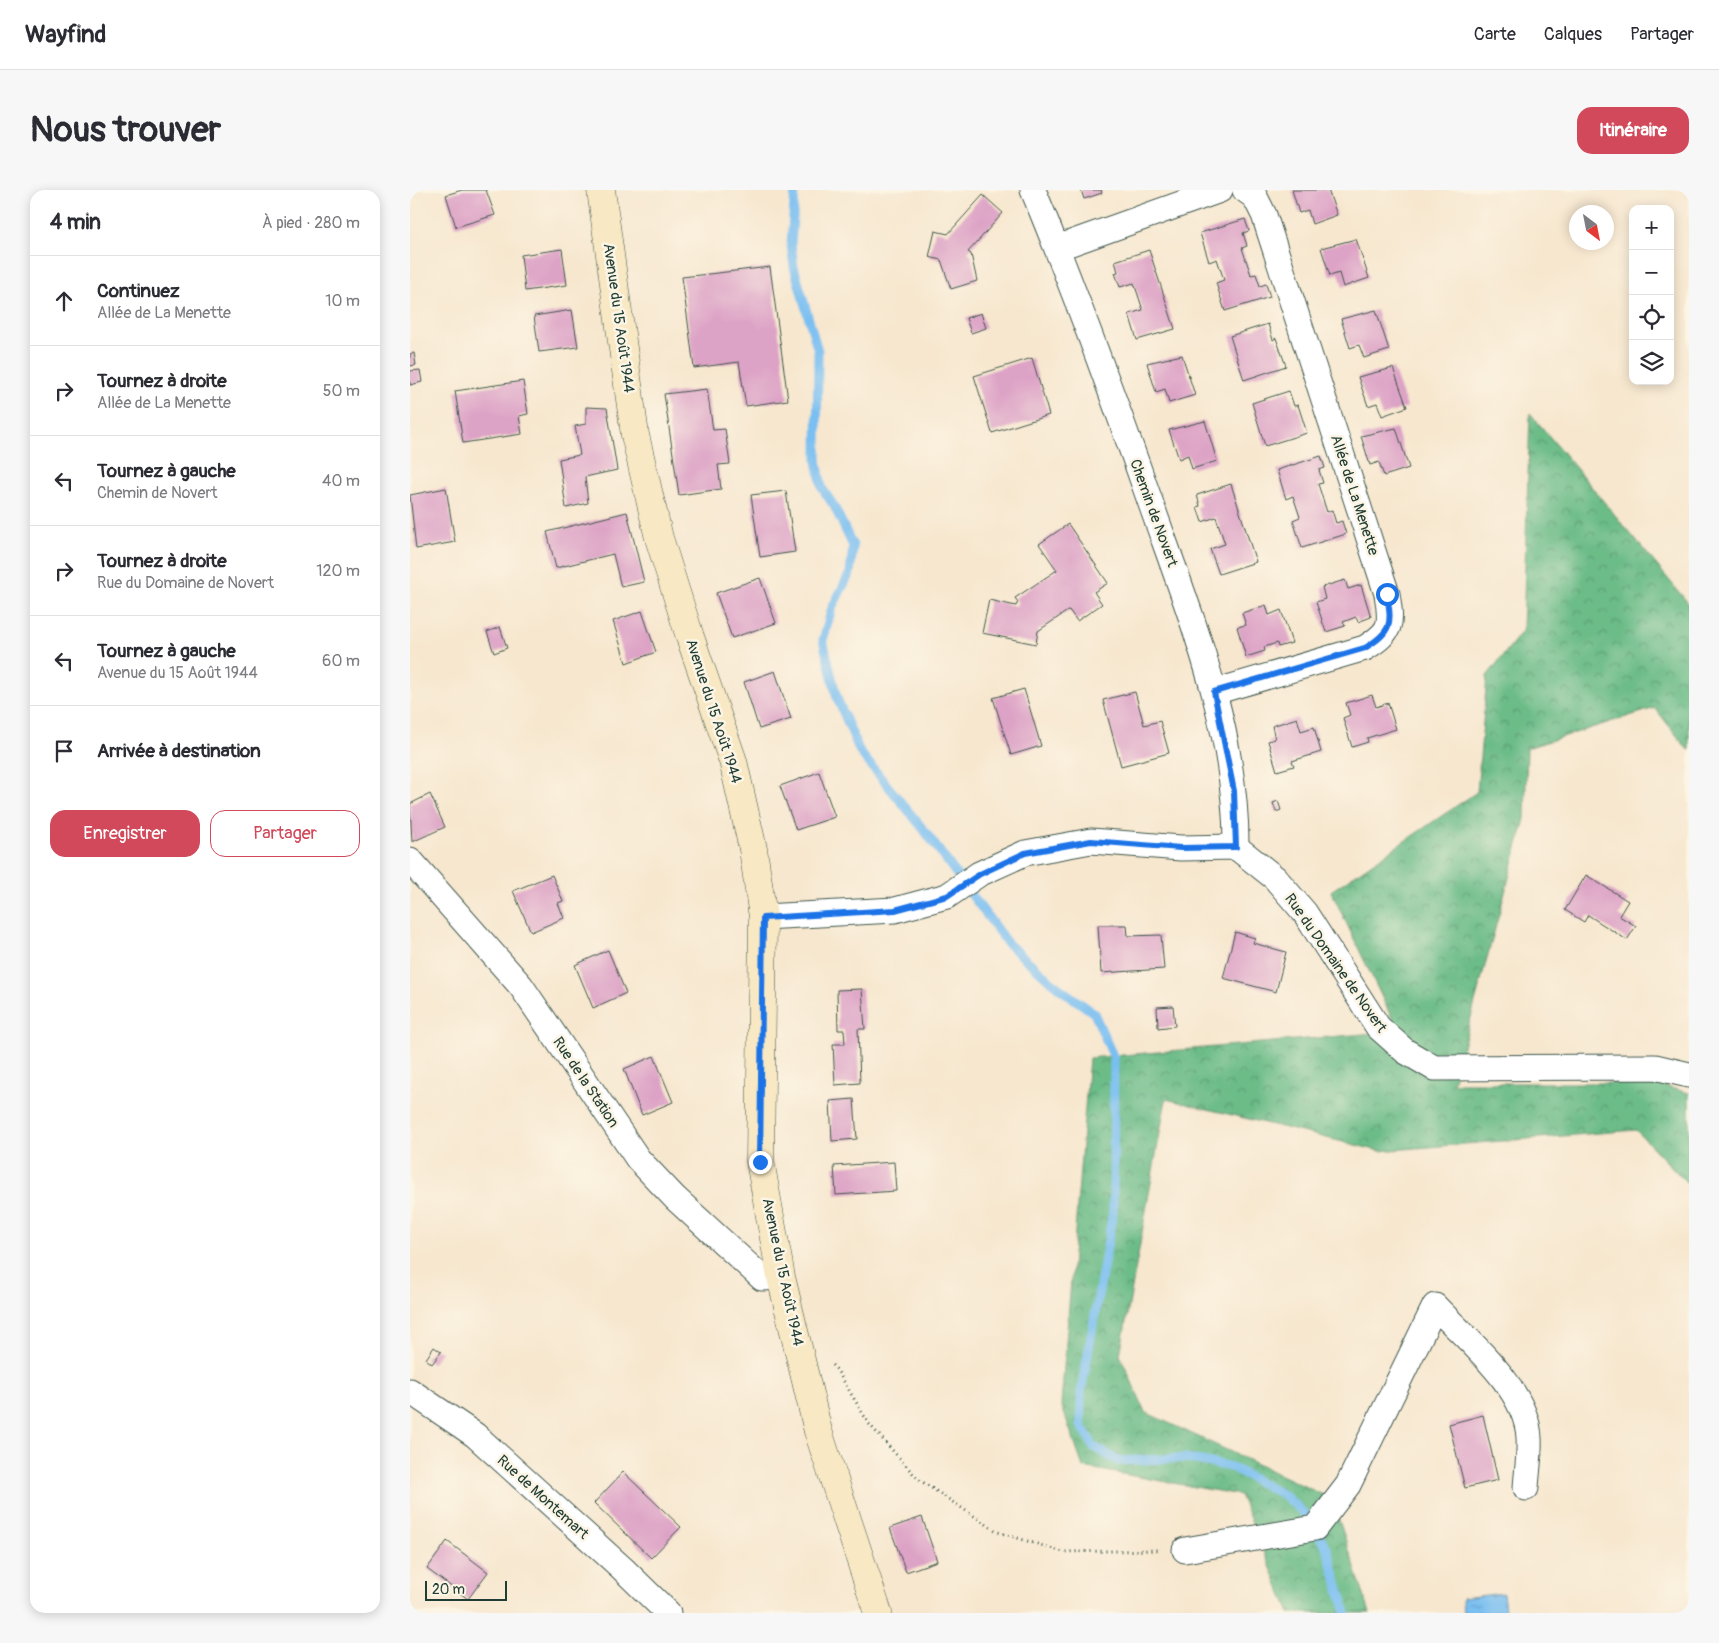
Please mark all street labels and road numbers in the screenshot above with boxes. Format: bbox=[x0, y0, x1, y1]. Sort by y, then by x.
street label: Avenue du 15 Août 1944 bbox=[599, 242, 638, 394]
street label: Allée de La Menette bbox=[1326, 432, 1383, 558]
street label: Chemin de Novert bbox=[1125, 457, 1182, 570]
street label: Avenue du 15 Août 1944 bbox=[681, 637, 746, 786]
street label: Rue du Domaine de Novert bbox=[1280, 890, 1391, 1037]
street label: Rue de la Station bbox=[548, 1033, 623, 1131]
street label: Avenue du 15 Août 1944 bbox=[758, 1196, 808, 1348]
street label: Rue de Montemart bbox=[493, 1451, 593, 1544]

